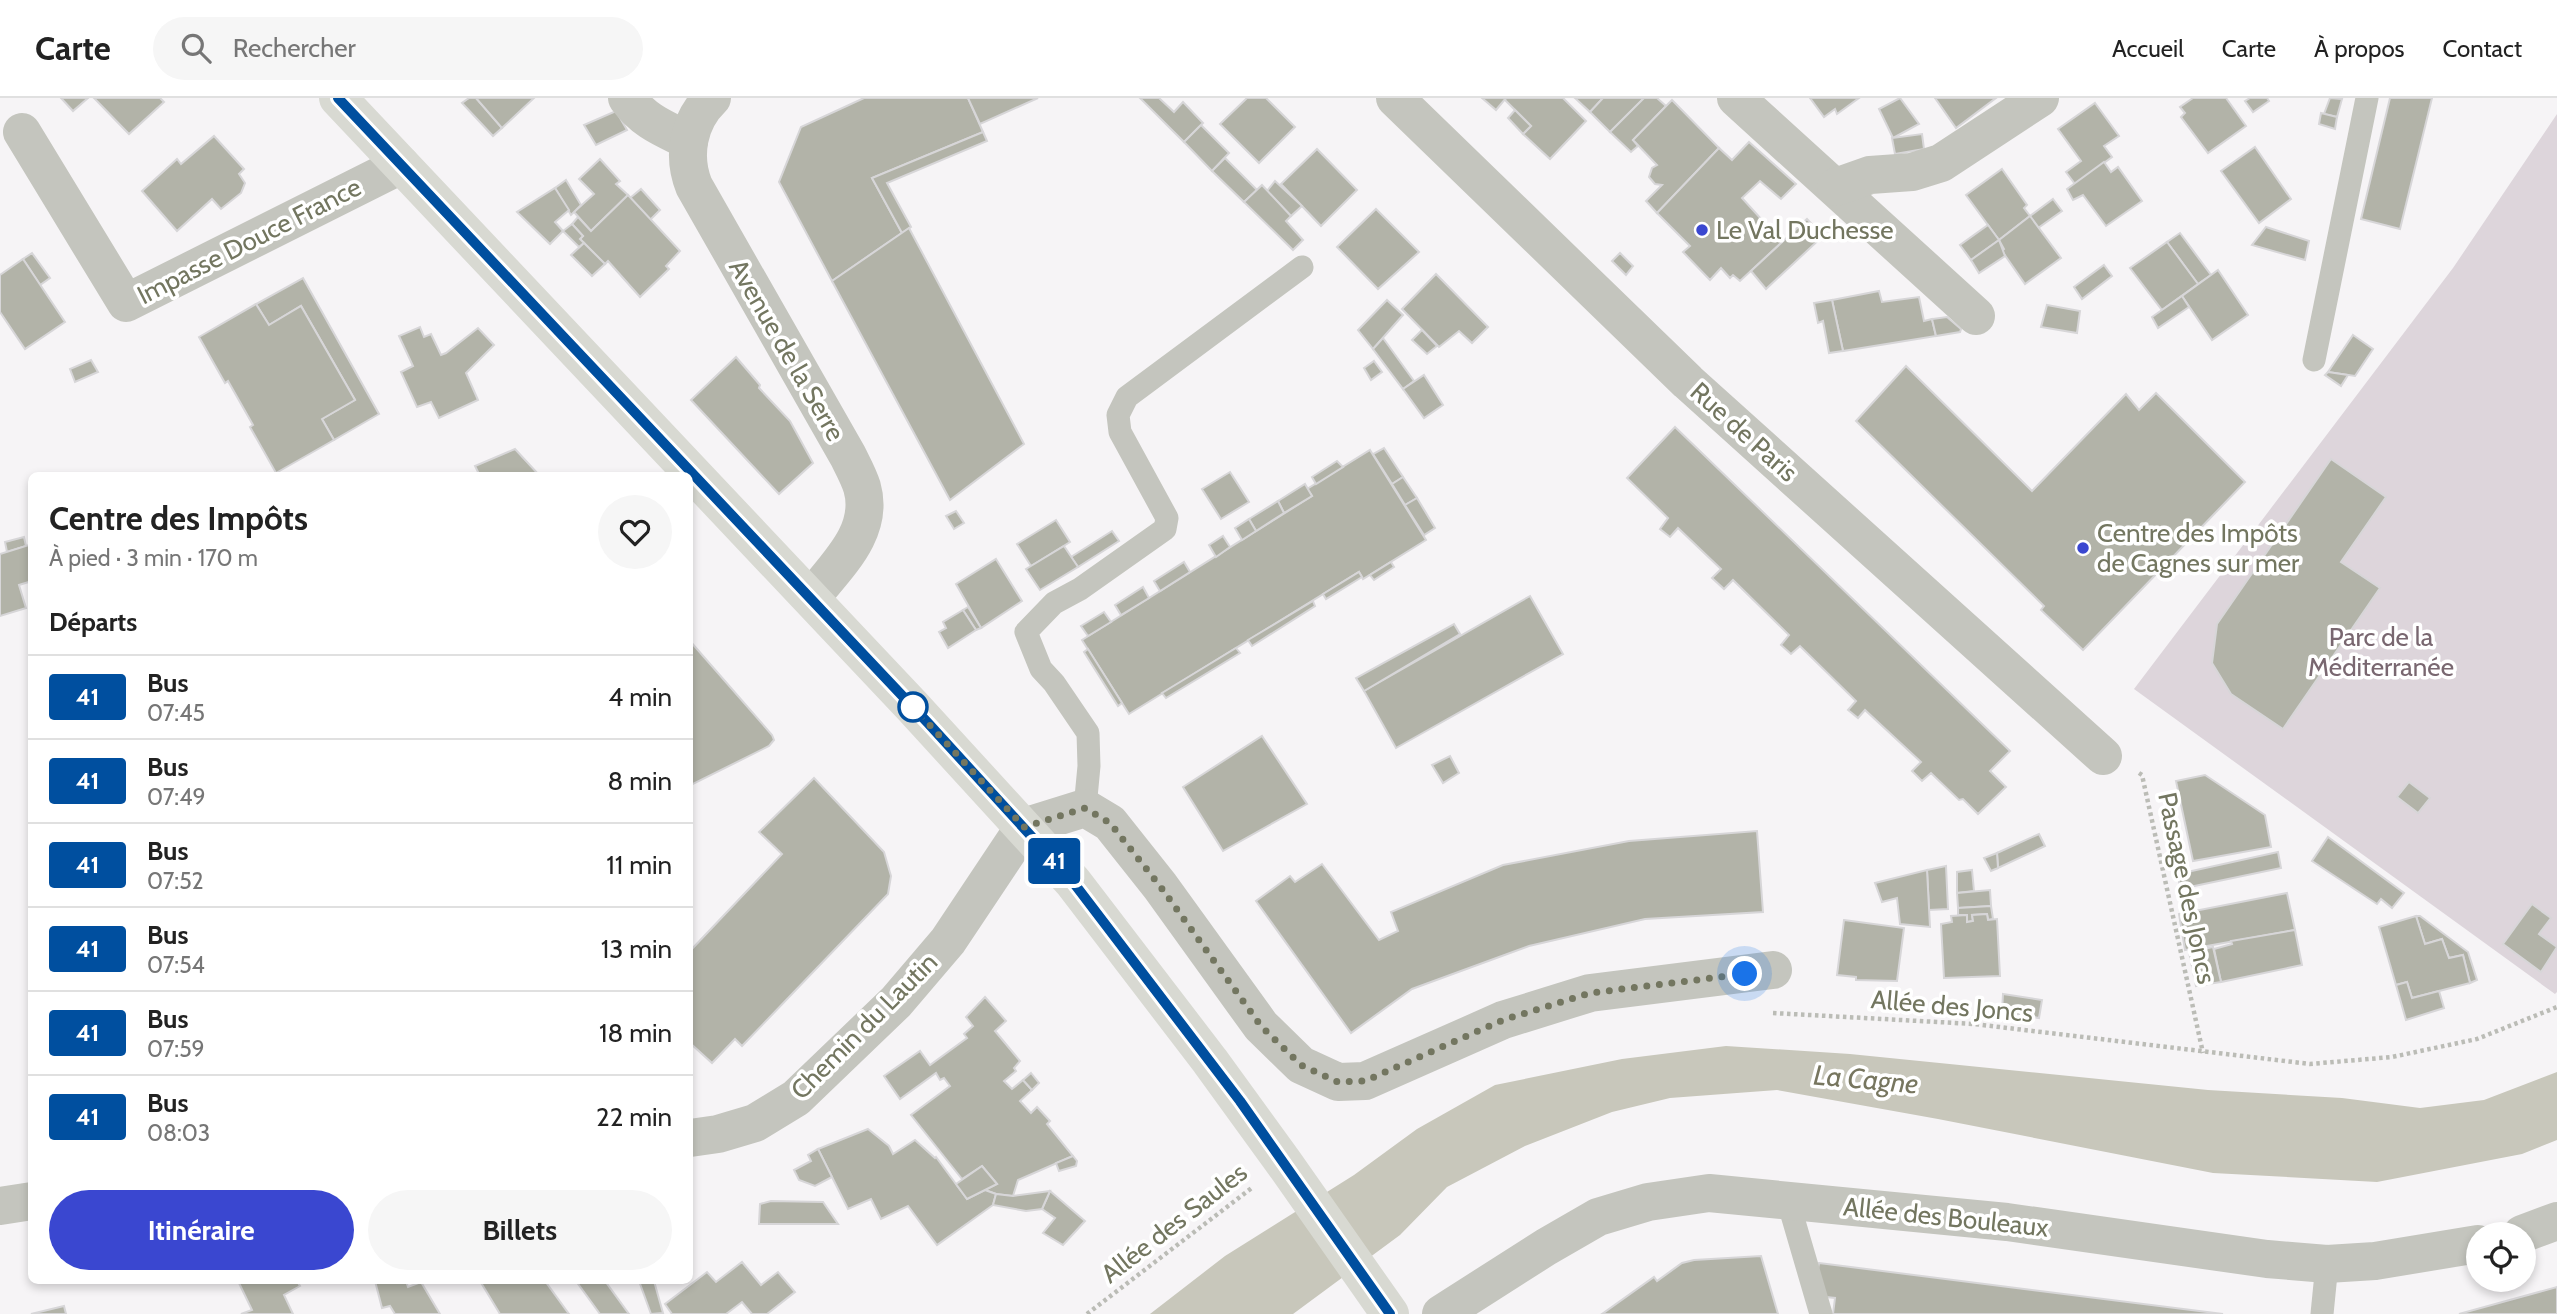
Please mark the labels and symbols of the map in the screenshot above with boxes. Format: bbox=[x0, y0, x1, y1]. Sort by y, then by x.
street label: Impasse Douce France bbox=[132, 171, 366, 311]
place label: Le Val Duchesse bbox=[1716, 214, 1894, 246]
marker: Le Val Duchesse bbox=[1694, 222, 1710, 238]
street label: Avenue de la Serre bbox=[722, 254, 852, 446]
street label: Rue de Paris bbox=[1684, 376, 1804, 489]
place label: Centre des Impôts de Cagnes sur mer bbox=[2097, 517, 2300, 579]
marker: Centre des Impôts de Cagnes sur mer bbox=[2075, 540, 2091, 556]
park label: Parc de la Méditerranée bbox=[2308, 621, 2454, 683]
unlabelled marker bbox=[898, 692, 928, 722]
street label: Passage des Joncs bbox=[2151, 789, 2223, 987]
line badge: 41 bbox=[1023, 838, 1086, 884]
street label: Chemin du Lautin bbox=[784, 946, 944, 1106]
your location bbox=[1727, 956, 1762, 991]
street label: Allée des Joncs bbox=[1870, 983, 2035, 1029]
water label: La Cagne bbox=[1812, 1057, 1920, 1101]
street label: Allée des Saules bbox=[1095, 1156, 1253, 1290]
street label: Allée des Bouleaux bbox=[1842, 1190, 2051, 1244]

